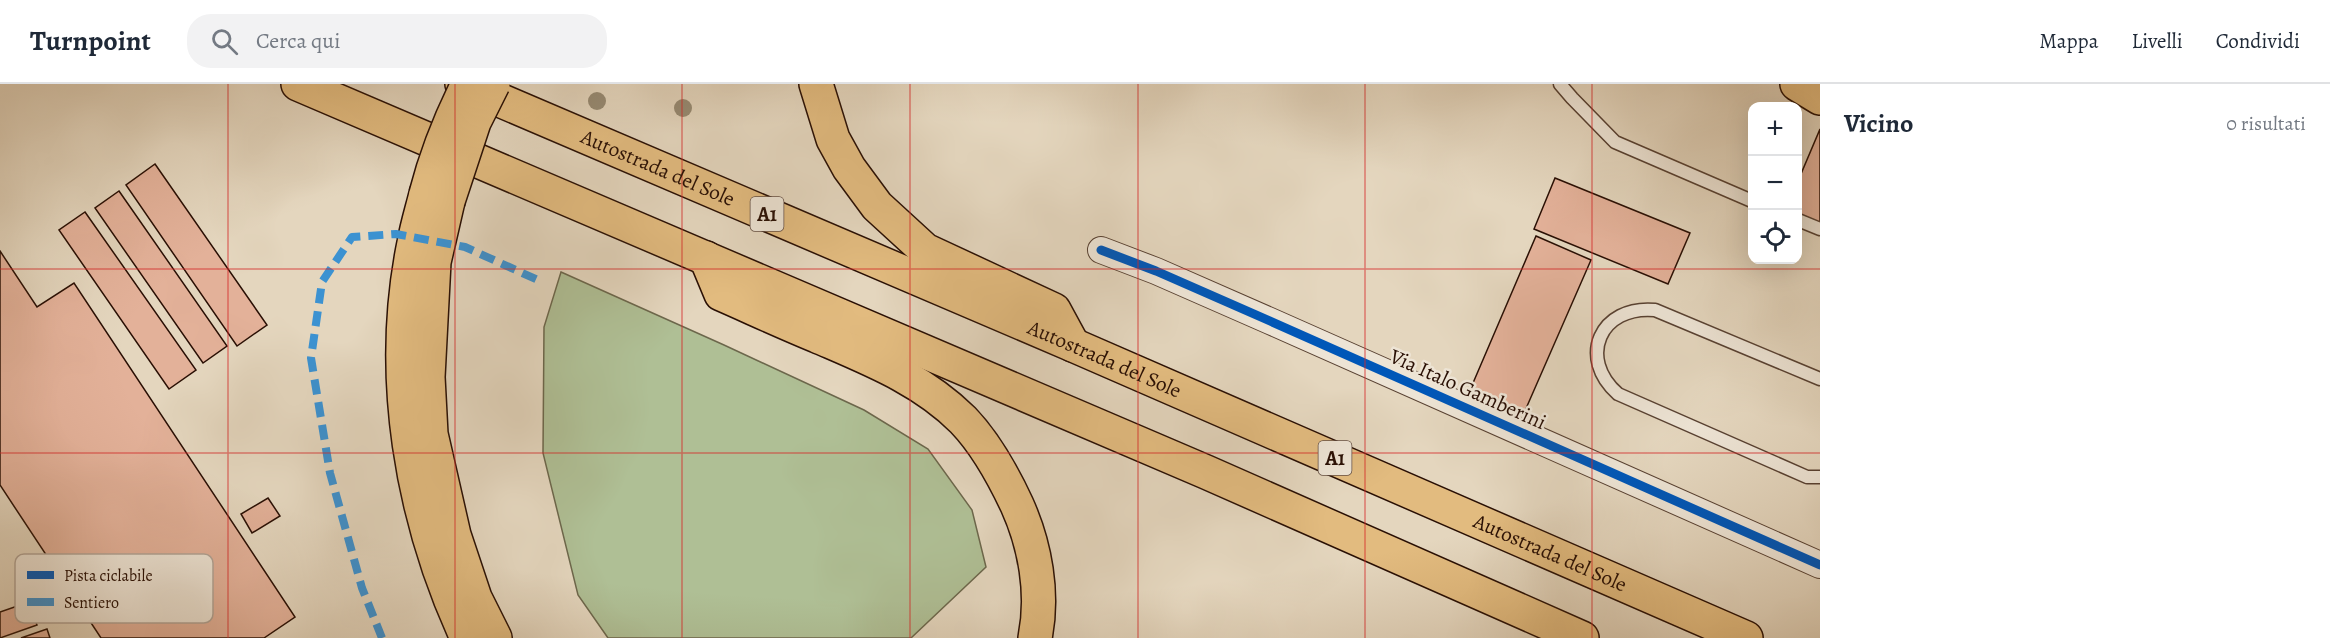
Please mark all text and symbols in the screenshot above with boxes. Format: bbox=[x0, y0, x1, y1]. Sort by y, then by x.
search box bbox=[187, 14, 607, 68]
text: Turnpoint bbox=[30, 22, 151, 60]
icon: search bbox=[208, 25, 241, 58]
text: Cerca qui bbox=[256, 26, 340, 56]
text: Mappa bbox=[2039, 27, 2098, 55]
text: Livelli bbox=[2131, 27, 2183, 55]
text: Condividi bbox=[2216, 27, 2300, 55]
map controls bbox=[1748, 102, 1802, 264]
button: + bbox=[1748, 102, 1802, 156]
text: Vicino bbox=[1844, 106, 1913, 141]
text: 0 risultati bbox=[2226, 110, 2306, 137]
street label: Autostrada del Sole bbox=[576, 122, 739, 213]
button: − bbox=[1748, 156, 1802, 210]
road number: A1 bbox=[750, 197, 783, 231]
button: locate bbox=[1748, 210, 1802, 264]
street label: Autostrada del Sole bbox=[1023, 313, 1186, 405]
street label: Via Italo Gamberini bbox=[1384, 342, 1551, 436]
road number: A1 bbox=[1318, 441, 1352, 475]
street label: Autostrada del Sole bbox=[1468, 507, 1631, 599]
legend bbox=[15, 554, 213, 623]
text: Pista ciclabile bbox=[64, 565, 153, 587]
text: Sentiero bbox=[64, 592, 119, 614]

